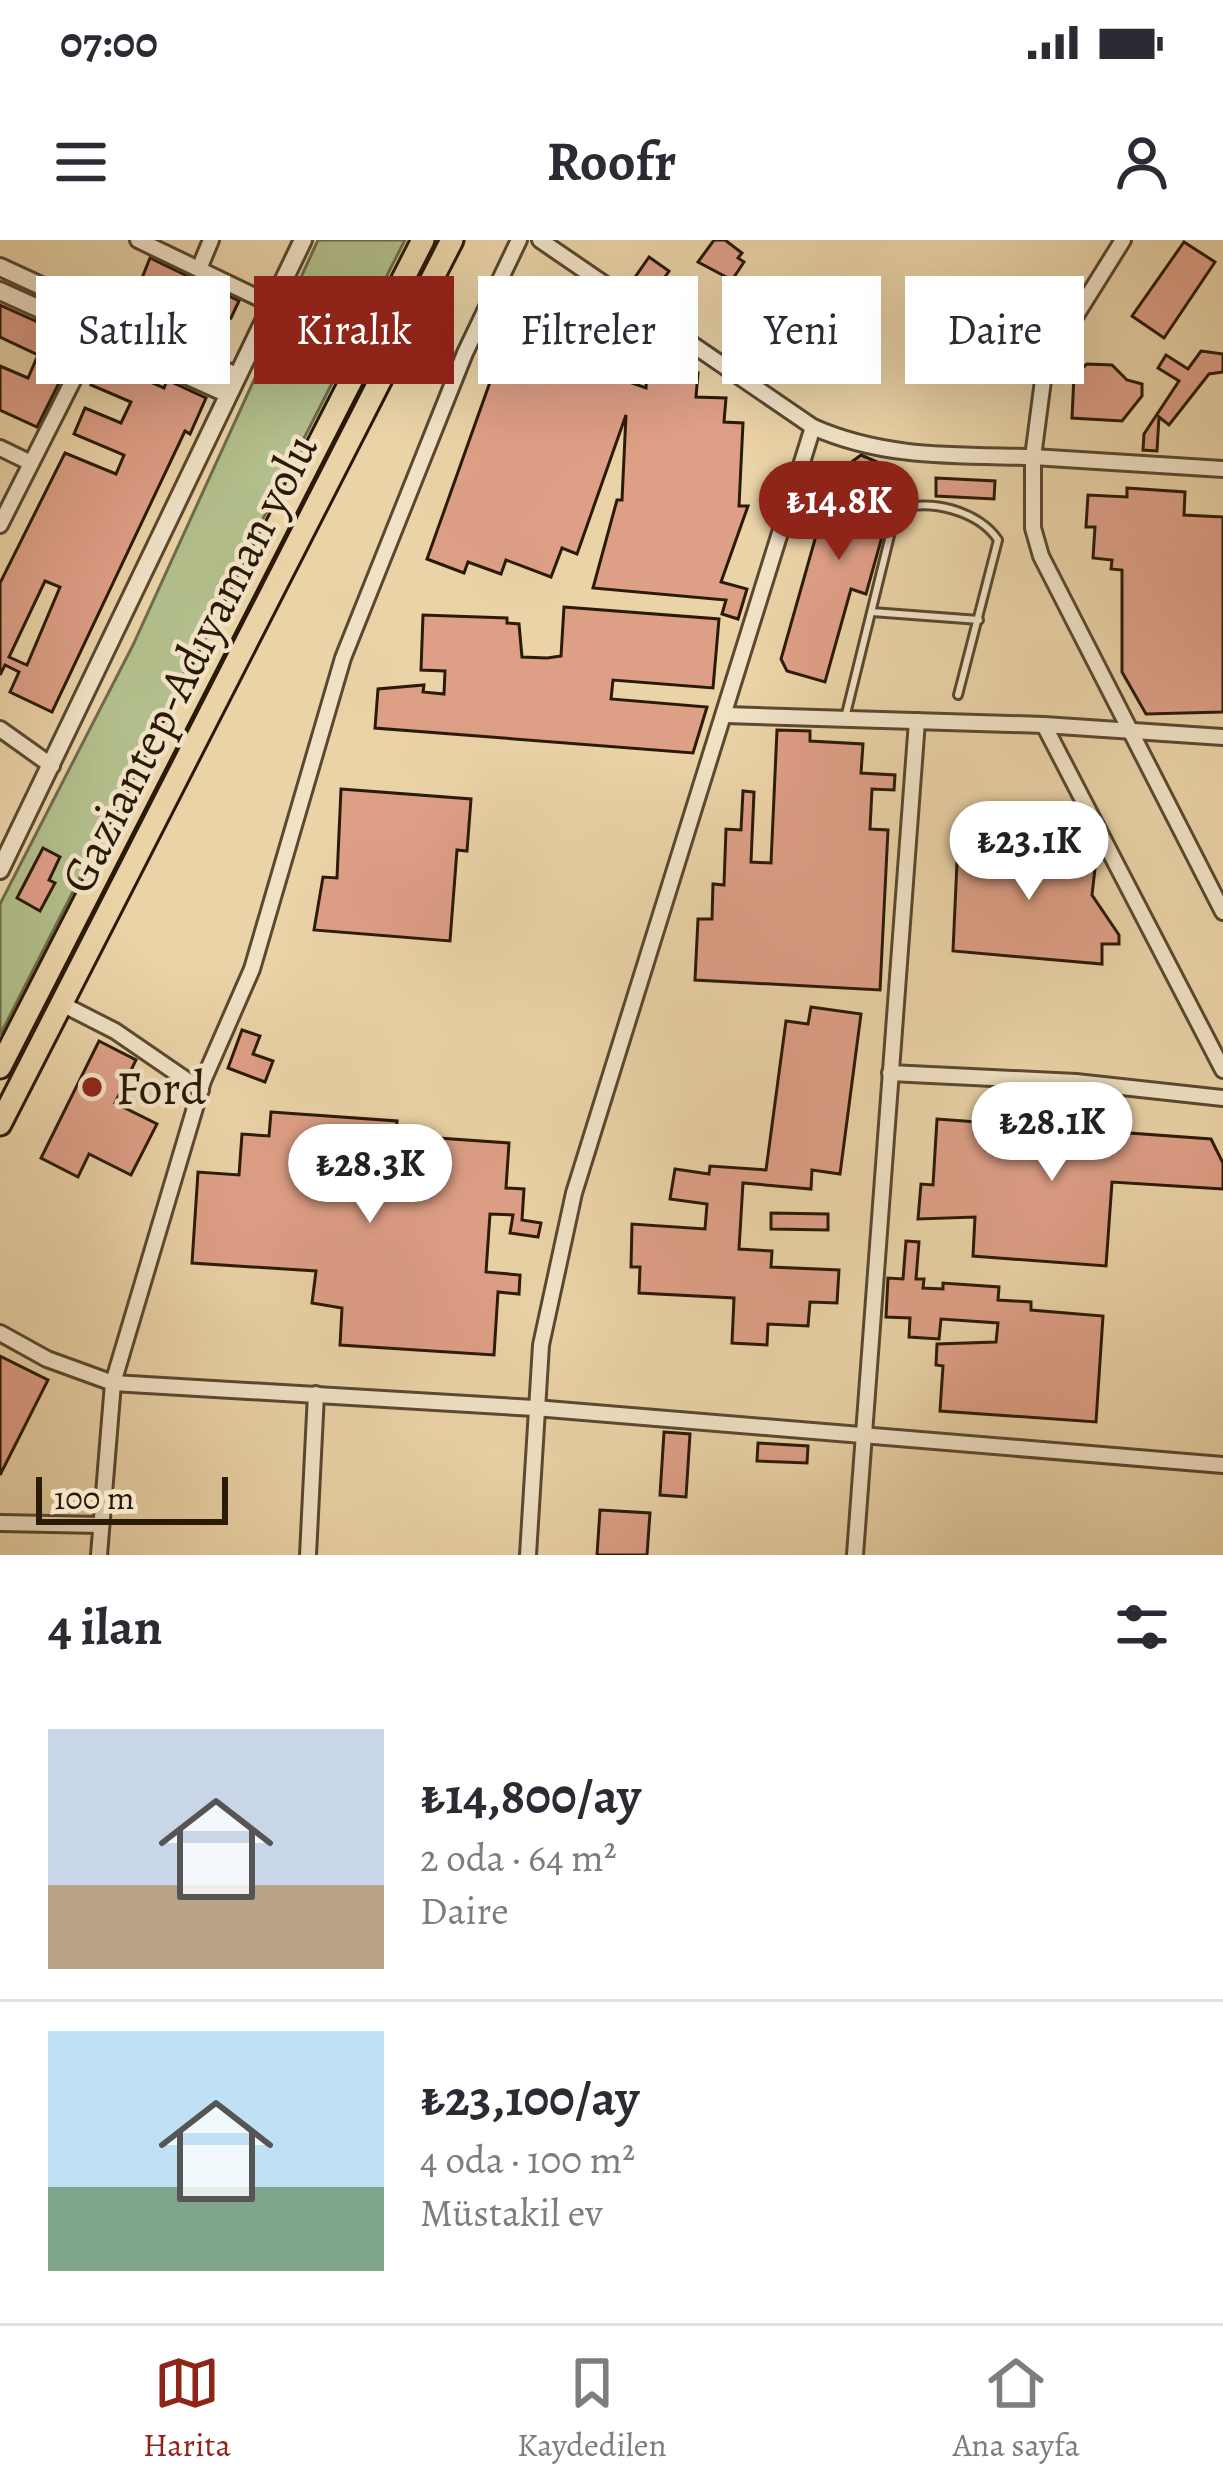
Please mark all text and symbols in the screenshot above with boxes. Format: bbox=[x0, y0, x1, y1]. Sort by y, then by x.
text: 07:00 bbox=[60, 11, 158, 73]
text: Roofr bbox=[547, 125, 676, 199]
icon: menu bbox=[48, 129, 114, 195]
icon: person bbox=[1109, 129, 1175, 195]
chip: Satılık bbox=[36, 276, 230, 384]
chip: Kiralık bbox=[254, 276, 454, 384]
chip: Filtreler bbox=[478, 276, 698, 384]
chip: Yeni bbox=[722, 276, 881, 384]
chip: Daire bbox=[905, 276, 1084, 384]
street label: Gaziantep-Adıyaman yolu bbox=[44, 423, 333, 904]
pin: ₺14.8K bbox=[741, 461, 937, 563]
text: ₺14.8K bbox=[786, 473, 892, 526]
pin: ₺23.1K bbox=[931, 801, 1127, 903]
text: ₺23.1K bbox=[977, 813, 1081, 866]
place label: Ford bbox=[116, 1055, 206, 1121]
marker: Ford bbox=[79, 1074, 105, 1100]
pin: ₺28.1K bbox=[954, 1082, 1150, 1184]
text: ₺28.1K bbox=[999, 1094, 1105, 1147]
pin: ₺28.3K bbox=[272, 1124, 468, 1226]
text: ₺28.3K bbox=[315, 1136, 425, 1189]
scale bar bbox=[36, 1471, 228, 1524]
text: 100 m bbox=[54, 1475, 134, 1520]
text: 4 ilan bbox=[48, 1592, 162, 1662]
icon: filters bbox=[1109, 1594, 1175, 1660]
text: ₺14,800/ay bbox=[420, 1761, 641, 1831]
icon: home bbox=[144, 1777, 288, 1921]
text: 2 oda · 64 m² bbox=[420, 1831, 617, 1884]
text: Daire bbox=[420, 1884, 509, 1937]
text: ₺23,100/ay bbox=[420, 2063, 639, 2133]
icon: home bbox=[144, 2079, 288, 2223]
text: 4 oda · 100 m² bbox=[420, 2133, 635, 2186]
text: Müstakil ev bbox=[420, 2186, 603, 2239]
tab: Harita bbox=[143, 2350, 231, 2467]
tab: Kaydedilen bbox=[517, 2350, 667, 2467]
tab: Ana sayfa bbox=[953, 2350, 1080, 2467]

